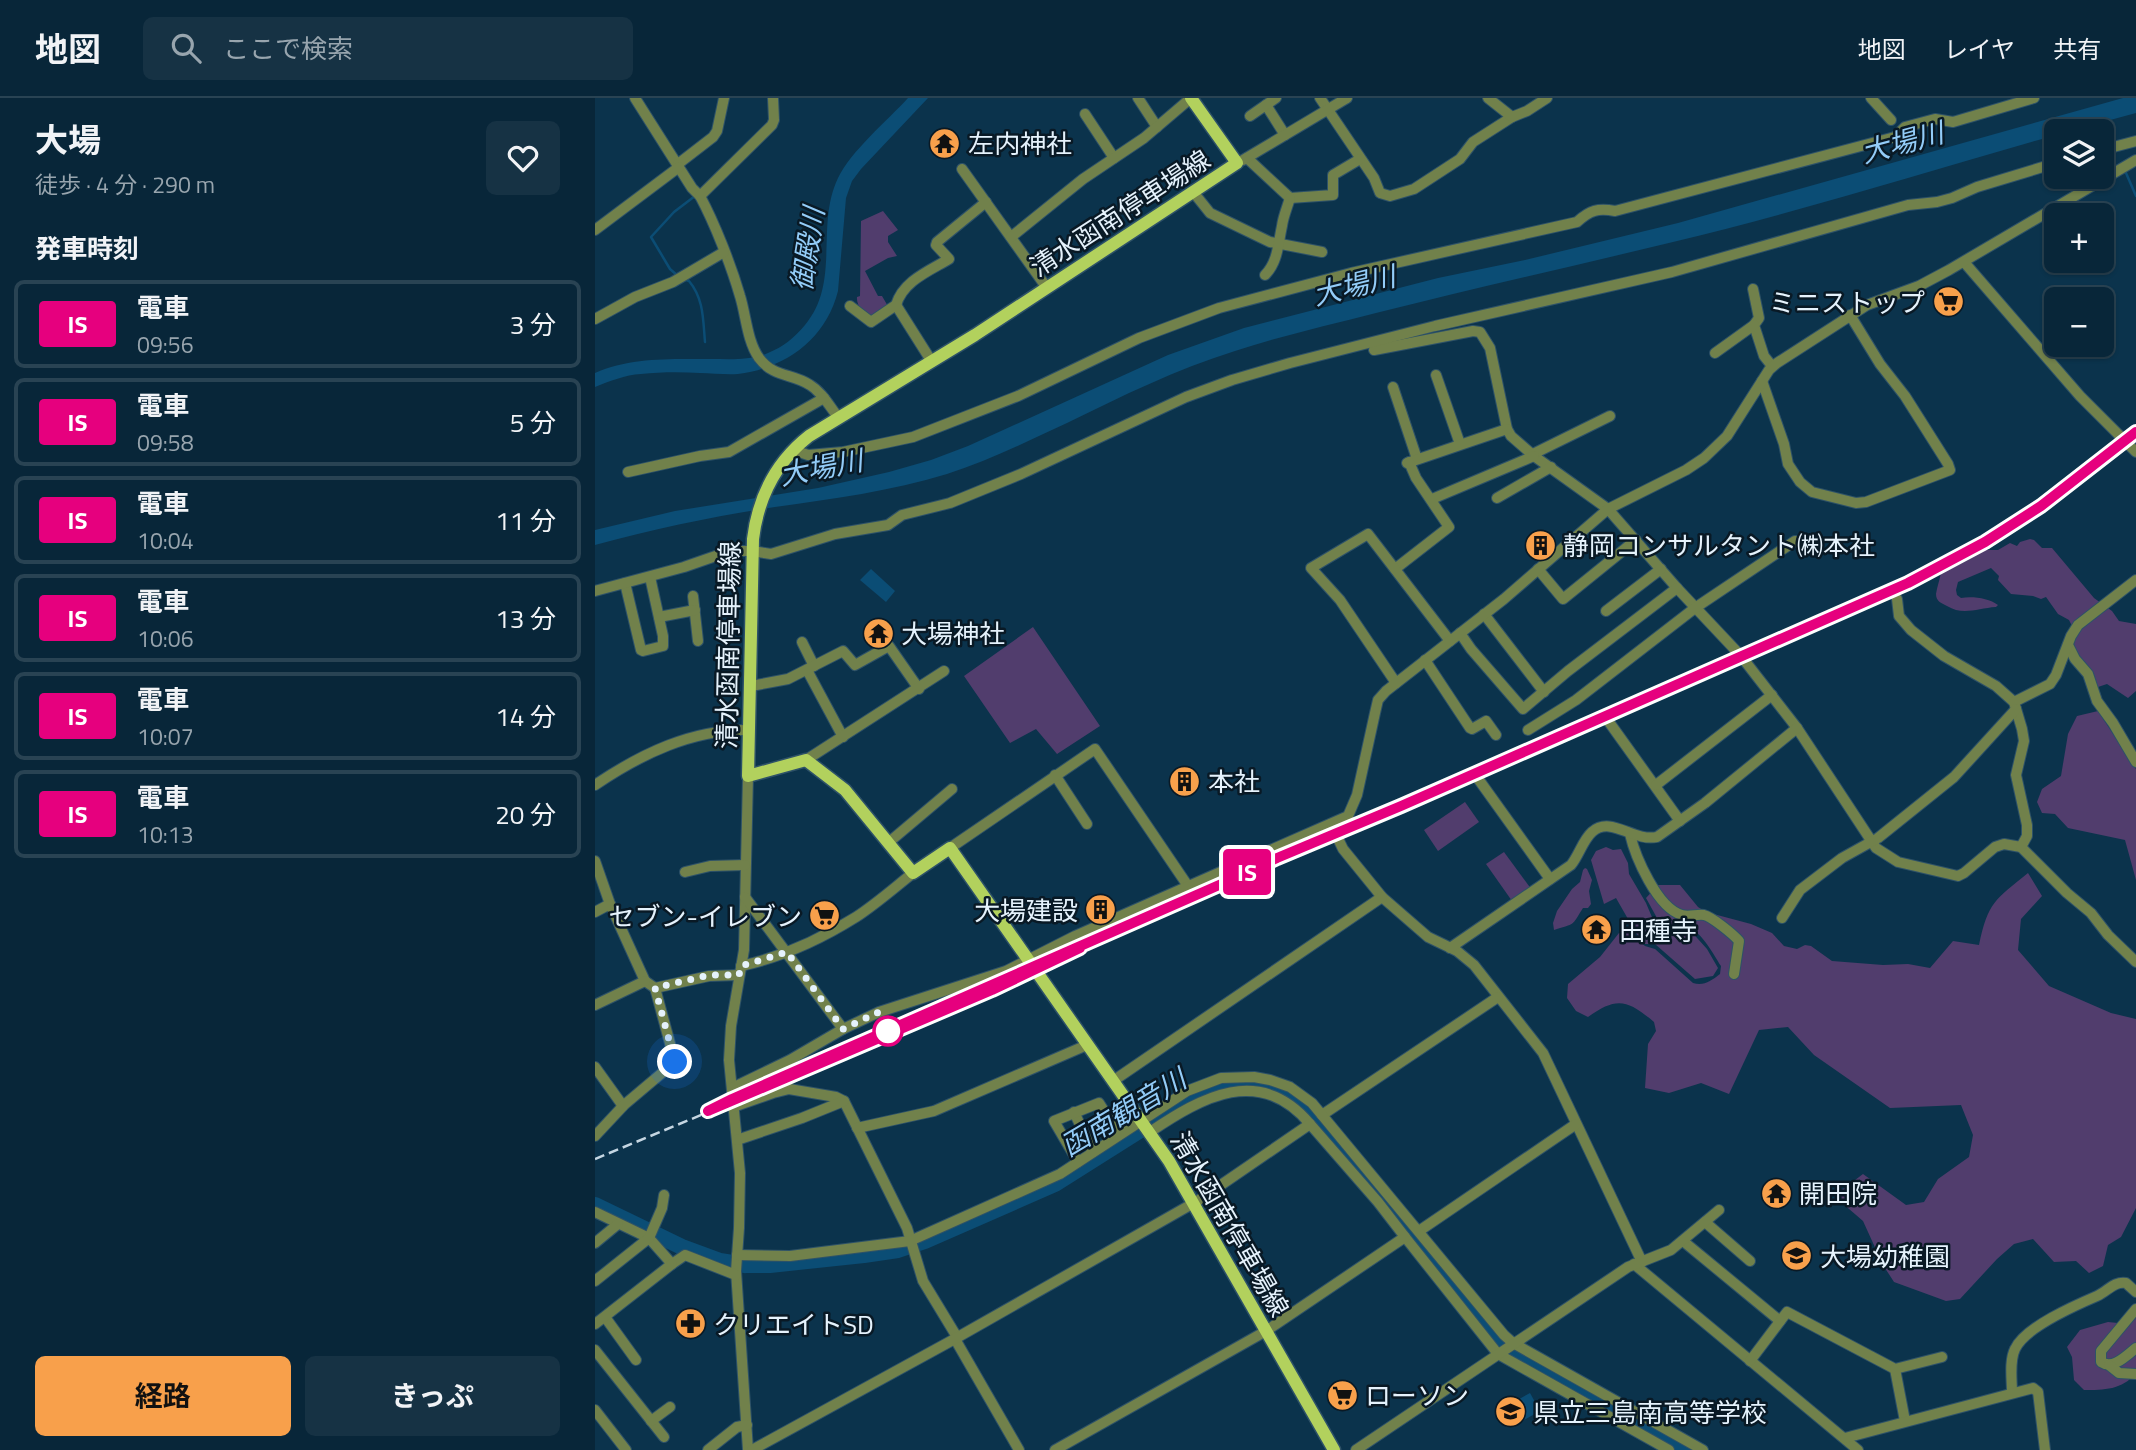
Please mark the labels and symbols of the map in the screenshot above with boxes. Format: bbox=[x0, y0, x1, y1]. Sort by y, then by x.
water label: 大場川 bbox=[1856, 110, 1951, 174]
place label: 左内神社 bbox=[968, 124, 1072, 163]
temple icon: 左内神社 bbox=[928, 126, 962, 160]
street label: 清水函南停車場線 bbox=[1022, 140, 1218, 286]
water label: 御殿川 bbox=[779, 201, 835, 294]
water label: 大場川 bbox=[1308, 253, 1403, 316]
place label: ミニストップ bbox=[1769, 283, 1925, 322]
supermarket icon: ミニストップ bbox=[1931, 285, 1965, 319]
water label: 大場川 bbox=[776, 437, 869, 496]
place label: 静岡コンサルタント㈱本社 bbox=[1563, 526, 1875, 565]
building icon: 静岡コンサルタント㈱本社 bbox=[1523, 528, 1557, 562]
street label: 清水函南停車場線 bbox=[707, 541, 749, 749]
place label: 大場神社 bbox=[901, 614, 1005, 653]
temple icon: 大場神社 bbox=[861, 616, 895, 650]
place label: 本社 bbox=[1208, 762, 1260, 801]
building icon: 本社 bbox=[1168, 764, 1202, 798]
line badge: IS bbox=[1215, 849, 1279, 895]
place label: 大場建設 bbox=[974, 891, 1078, 930]
building icon: 大場建設 bbox=[1084, 893, 1118, 927]
place label: セブン-イレブン bbox=[609, 897, 802, 936]
supermarket icon: セブン-イレブン bbox=[808, 899, 842, 933]
place label: 田種寺 bbox=[1619, 911, 1697, 950]
temple icon: 田種寺 bbox=[1579, 913, 1613, 947]
unlabelled marker bbox=[873, 1016, 903, 1046]
your location bbox=[657, 1044, 692, 1079]
water label: 函南観音川 bbox=[1052, 1056, 1197, 1166]
street label: 清水函南停車場線 bbox=[1161, 1124, 1299, 1324]
place label: 開田院 bbox=[1799, 1174, 1877, 1213]
temple icon: 開田院 bbox=[1759, 1176, 1793, 1210]
place label: 大場幼稚園 bbox=[1820, 1237, 1950, 1276]
school or university icon: 大場幼稚園 bbox=[1780, 1239, 1814, 1273]
place label: クリエイトSD bbox=[713, 1305, 874, 1344]
pharmacy icon: クリエイトSD bbox=[673, 1307, 707, 1341]
place label: ローソン bbox=[1365, 1376, 1469, 1415]
supermarket icon: ローソン bbox=[1325, 1378, 1359, 1412]
place label: 県立三島南高等学校 bbox=[1533, 1393, 1767, 1432]
school or university icon: 県立三島南高等学校 bbox=[1493, 1395, 1527, 1429]

